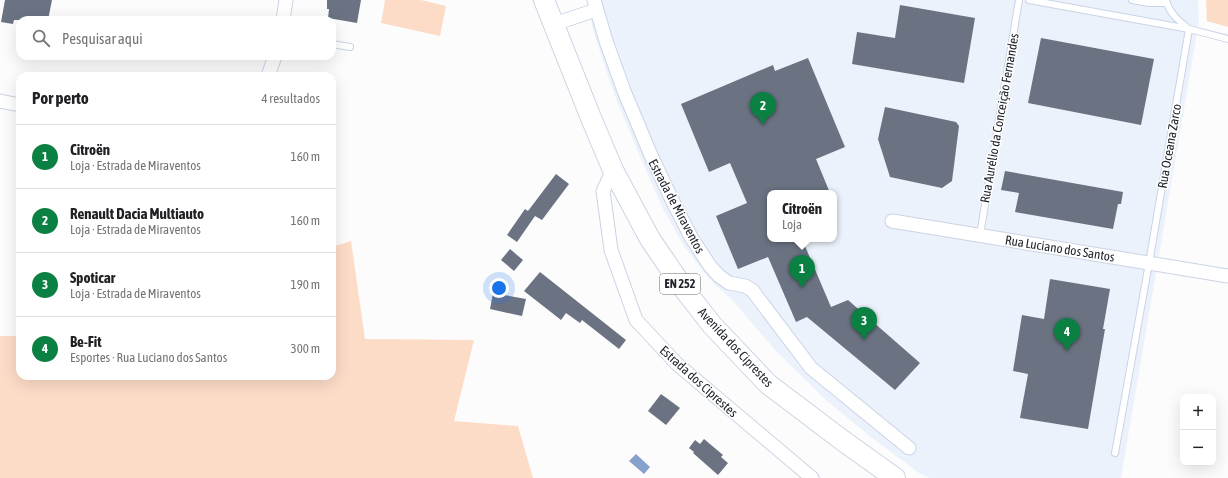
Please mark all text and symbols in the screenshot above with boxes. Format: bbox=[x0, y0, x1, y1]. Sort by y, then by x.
search box bbox=[16, 16, 336, 60]
icon: search bbox=[30, 27, 52, 49]
text: Pesquisar aqui bbox=[62, 30, 143, 47]
street label: Rua Aurélio da Conceição Fernandes bbox=[977, 32, 1022, 204]
text: Por perto bbox=[32, 88, 89, 108]
text: 4 resultados bbox=[261, 91, 320, 106]
pin: 2 bbox=[750, 92, 776, 125]
street label: Rua Oceana Zarco bbox=[1155, 103, 1184, 190]
text: Citroën bbox=[70, 141, 110, 158]
text: 1 bbox=[42, 149, 48, 164]
text: 160 m bbox=[291, 149, 320, 164]
street label: Estrada de Miraventos bbox=[645, 157, 708, 256]
text: Loja · Estrada de Miraventos bbox=[70, 158, 201, 173]
popup bbox=[767, 190, 837, 242]
text: Citroën bbox=[782, 200, 822, 217]
text: Renault Dacia Multiauto bbox=[70, 205, 204, 222]
text: 2 bbox=[42, 213, 48, 228]
text: 160 m bbox=[291, 213, 320, 228]
text: Loja bbox=[782, 217, 802, 232]
text: Loja · Estrada de Miraventos bbox=[70, 222, 201, 237]
street label: Rua Luciano dos Santos bbox=[1004, 232, 1116, 265]
pin: 1 bbox=[789, 255, 815, 288]
text: Spoticar bbox=[70, 269, 115, 286]
road number: EN 252 bbox=[660, 274, 700, 294]
text: 3 bbox=[42, 277, 48, 292]
text: 190 m bbox=[291, 277, 320, 292]
your location bbox=[489, 278, 509, 298]
text: Loja · Estrada de Miraventos bbox=[70, 286, 201, 301]
street label: Avenida dos Ciprestes bbox=[695, 305, 776, 390]
pin: 3 bbox=[851, 307, 877, 340]
pin: 4 bbox=[1054, 318, 1080, 351]
text: Be-Fit bbox=[70, 333, 102, 350]
text: 4 bbox=[42, 341, 48, 356]
text: 300 m bbox=[291, 341, 320, 356]
street label: Estrada dos Ciprestes bbox=[657, 342, 741, 421]
text: Esportes · Rua Luciano dos Santos bbox=[70, 350, 227, 365]
map controls bbox=[1180, 394, 1216, 466]
button: + bbox=[1180, 394, 1216, 430]
button: − bbox=[1180, 430, 1216, 466]

